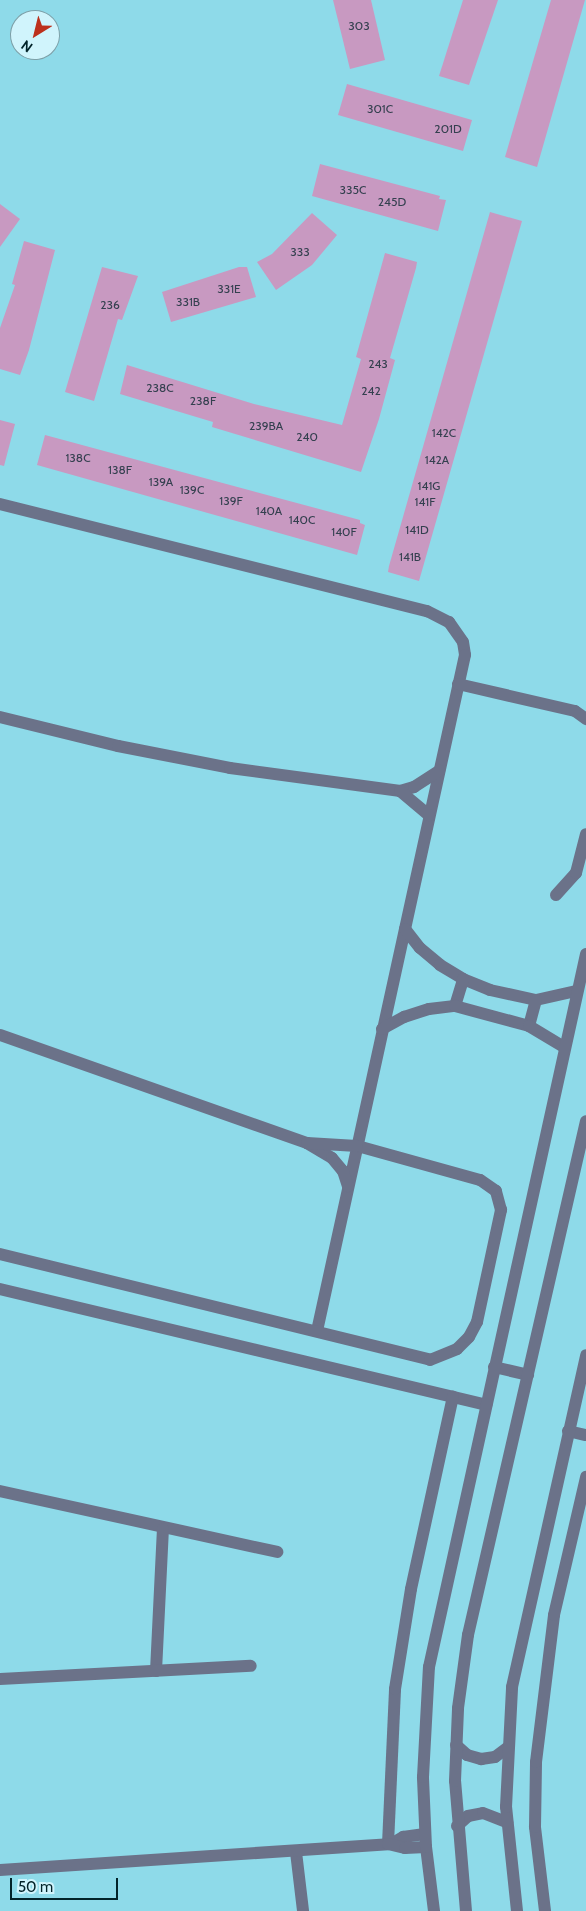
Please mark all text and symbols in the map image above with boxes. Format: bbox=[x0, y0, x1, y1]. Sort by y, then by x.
north arrow bbox=[10, 10, 60, 60]
house number: 303 bbox=[348, 19, 370, 33]
text: N bbox=[17, 36, 36, 57]
house number: 301C bbox=[367, 102, 393, 116]
house number: 201D bbox=[434, 122, 462, 136]
house number: 335C bbox=[340, 183, 366, 197]
house number: 245D bbox=[378, 195, 406, 209]
house number: 333 bbox=[290, 245, 310, 259]
house number: 331E bbox=[217, 282, 241, 296]
house number: 331B bbox=[176, 295, 200, 309]
house number: 236 bbox=[100, 298, 120, 312]
house number: 243 bbox=[368, 357, 388, 371]
house number: 238C bbox=[146, 381, 174, 395]
house number: 242 bbox=[361, 384, 381, 398]
house number: 238F bbox=[190, 394, 216, 408]
house number: 239BA bbox=[249, 419, 283, 433]
house number: 142C bbox=[432, 426, 456, 440]
house number: 240 bbox=[296, 430, 318, 444]
house number: 138C bbox=[65, 451, 91, 465]
house number: 142A bbox=[425, 453, 449, 467]
house number: 138F bbox=[108, 463, 132, 477]
house number: 139A bbox=[149, 475, 173, 489]
house number: 141G bbox=[418, 479, 440, 493]
house number: 139C bbox=[180, 483, 204, 497]
house number: 139F bbox=[219, 494, 243, 508]
house number: 141F bbox=[414, 495, 436, 509]
house number: 140A bbox=[256, 504, 282, 518]
house number: 140C bbox=[289, 513, 315, 527]
house number: 141D bbox=[405, 523, 429, 537]
house number: 140F bbox=[331, 525, 357, 539]
house number: 141B bbox=[399, 550, 421, 564]
scale bar bbox=[12, 1868, 120, 1900]
text: 50 m bbox=[18, 1878, 53, 1896]

